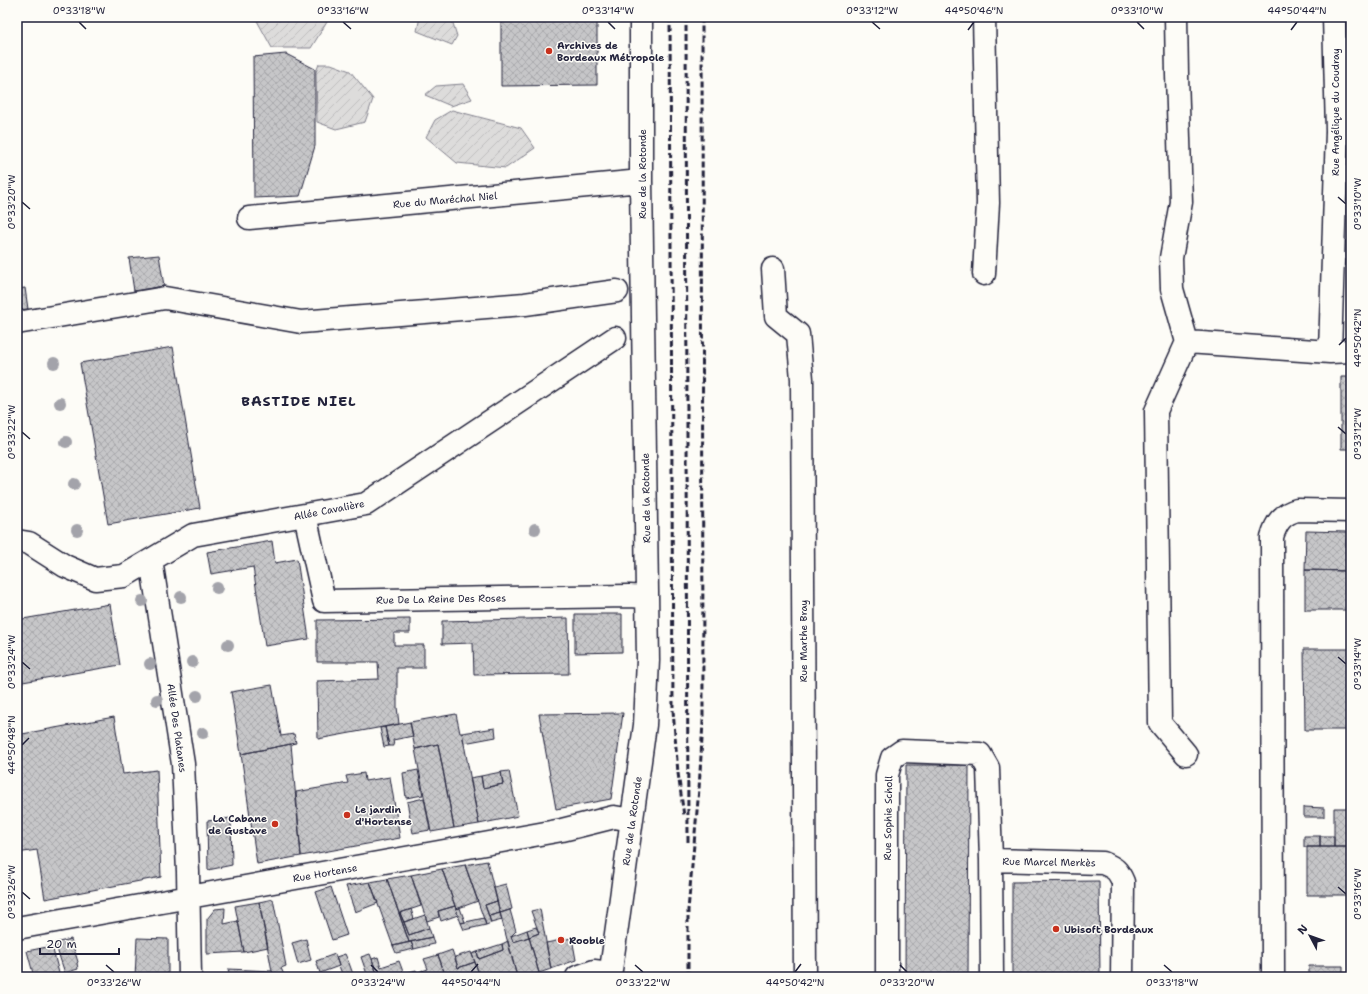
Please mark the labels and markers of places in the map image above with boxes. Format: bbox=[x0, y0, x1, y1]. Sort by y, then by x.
place label: Archives de Bordeaux Métropole bbox=[557, 39, 664, 64]
marker: Archives de Bordeaux Métropole bbox=[544, 46, 554, 56]
place label: Le jardin d'Hortense bbox=[355, 803, 412, 828]
marker: Le jardin d'Hortense bbox=[342, 810, 352, 820]
place label: La Cabane de Gustave bbox=[208, 812, 267, 837]
marker: La Cabane de Gustave bbox=[270, 819, 280, 829]
place label: Ubisoft Bordeaux bbox=[1064, 923, 1154, 936]
marker: Ubisoft Bordeaux bbox=[1051, 924, 1061, 934]
place label: Rooble bbox=[569, 934, 605, 947]
marker: Rooble bbox=[556, 935, 566, 945]

